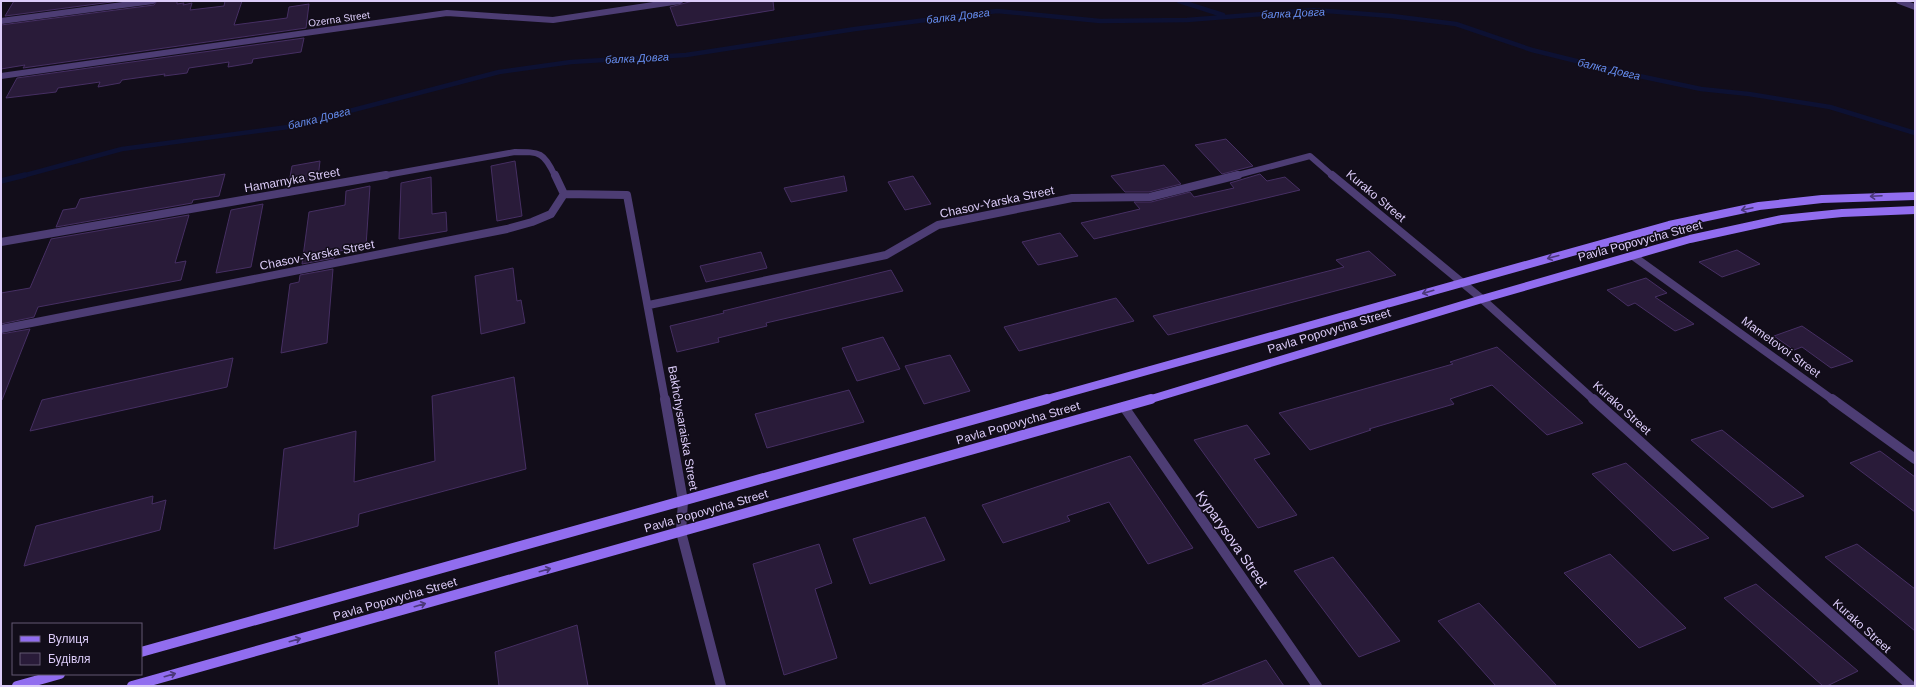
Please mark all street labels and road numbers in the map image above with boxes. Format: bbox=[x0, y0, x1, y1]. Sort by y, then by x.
street label: Ozerna Street bbox=[307, 9, 371, 29]
street label: Hamarnyka Street bbox=[243, 165, 341, 195]
street label: Kurako Street bbox=[1343, 167, 1409, 225]
street label: Chasov-Yarska Street bbox=[939, 183, 1056, 221]
street label: Pavla Popovycha Street bbox=[1576, 217, 1704, 264]
street label: Chasov-Yarska Street bbox=[258, 237, 376, 273]
street label: Pavla Popovycha Street bbox=[1266, 305, 1393, 356]
street label: Mametovoi Street bbox=[1739, 314, 1824, 381]
street label: Bakhchysaraiska Street bbox=[665, 365, 701, 492]
street label: Kurako Street bbox=[1590, 378, 1654, 438]
street label: Pavla Popovycha Street bbox=[955, 398, 1082, 447]
street label: Pavla Popovycha Street bbox=[643, 486, 770, 535]
street label: Kyparysova Street bbox=[1193, 488, 1271, 591]
street label: Pavla Popovycha Street bbox=[332, 574, 459, 623]
street label: Kurako Street bbox=[1830, 596, 1894, 656]

